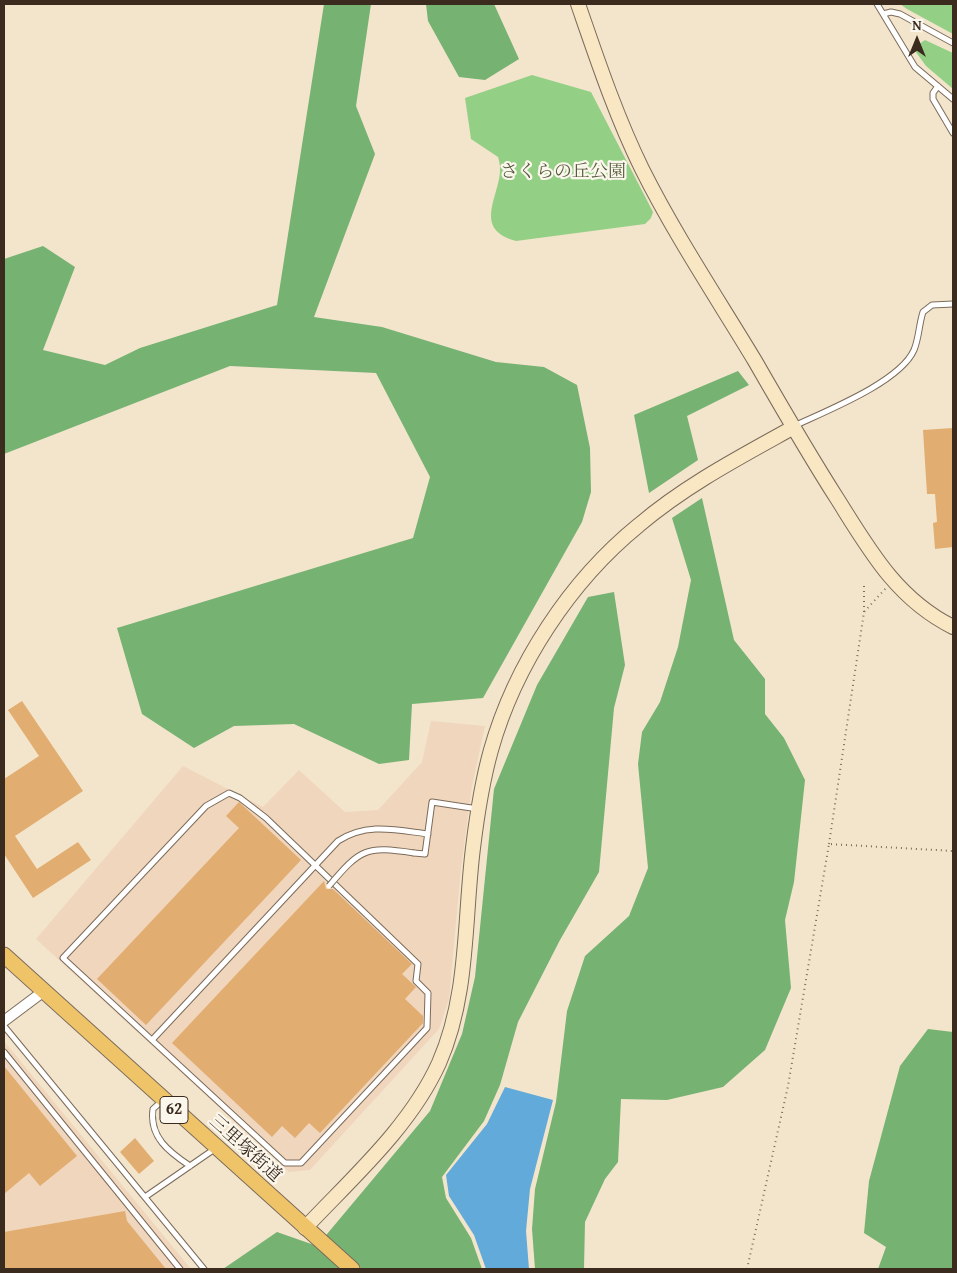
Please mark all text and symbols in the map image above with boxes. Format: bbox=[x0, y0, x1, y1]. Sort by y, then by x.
north arrow bbox=[892, 15, 942, 65]
text: N bbox=[912, 15, 922, 35]
park label: さくらの丘公園 bbox=[500, 161, 626, 183]
road number: 62 bbox=[160, 1096, 188, 1124]
street label: 三里塚街道 bbox=[204, 1111, 286, 1187]

